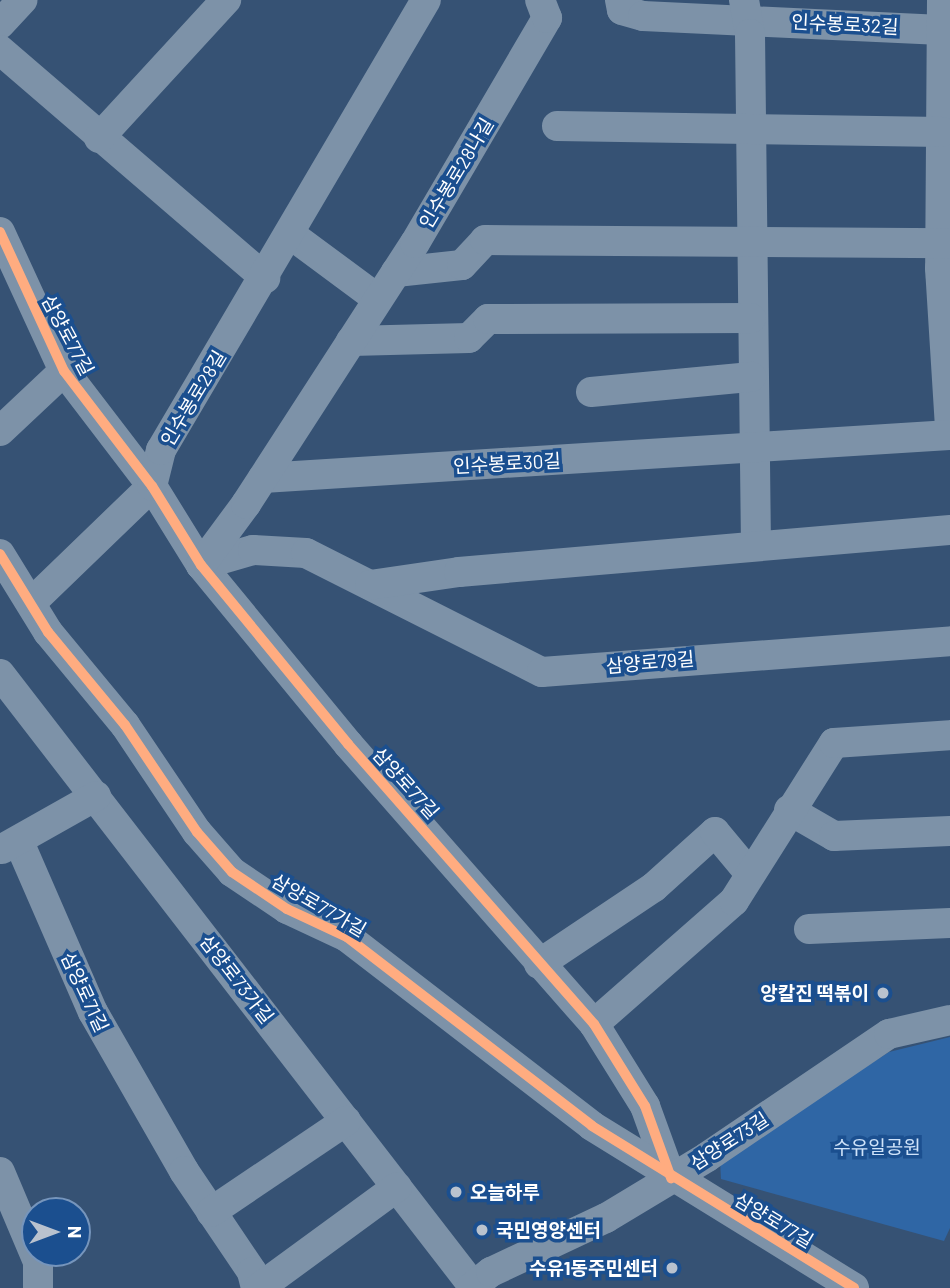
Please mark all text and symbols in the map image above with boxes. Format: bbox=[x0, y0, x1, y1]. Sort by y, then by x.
street label: 인수봉로32길 bbox=[791, 10, 899, 38]
street label: 인수봉로28나길 bbox=[414, 114, 498, 232]
street label: 삼양로77길 bbox=[37, 291, 99, 379]
street label: 인수봉로28길 bbox=[156, 346, 230, 450]
street label: 인수봉로30길 bbox=[453, 449, 561, 477]
street label: 삼양로79길 bbox=[605, 647, 695, 677]
street label: 삼양로77길 bbox=[368, 743, 444, 823]
street label: 삼양로77가길 bbox=[268, 869, 370, 941]
street label: 삼양로73가길 bbox=[195, 930, 279, 1028]
street label: 삼양로71길 bbox=[57, 948, 113, 1036]
place label: 앙칼진 떡볶이 bbox=[760, 982, 869, 1004]
marker: 앙칼진 떡볶이 bbox=[875, 985, 891, 1001]
street label: 삼양로73길 bbox=[686, 1107, 772, 1175]
park label: 수유일공원 bbox=[833, 1136, 921, 1158]
place label: 오늘하루 bbox=[470, 1181, 540, 1203]
marker: 오늘하루 bbox=[448, 1184, 464, 1200]
street label: 삼양로77길 bbox=[730, 1188, 818, 1252]
north arrow bbox=[21, 1197, 91, 1267]
place label: 국민영양센터 bbox=[496, 1219, 601, 1241]
marker: 국민영양센터 bbox=[474, 1222, 490, 1238]
text: N bbox=[64, 1226, 87, 1238]
place label: 수유1동주민센터 bbox=[529, 1257, 658, 1279]
marker: 수유1동주민센터 bbox=[664, 1260, 680, 1276]

